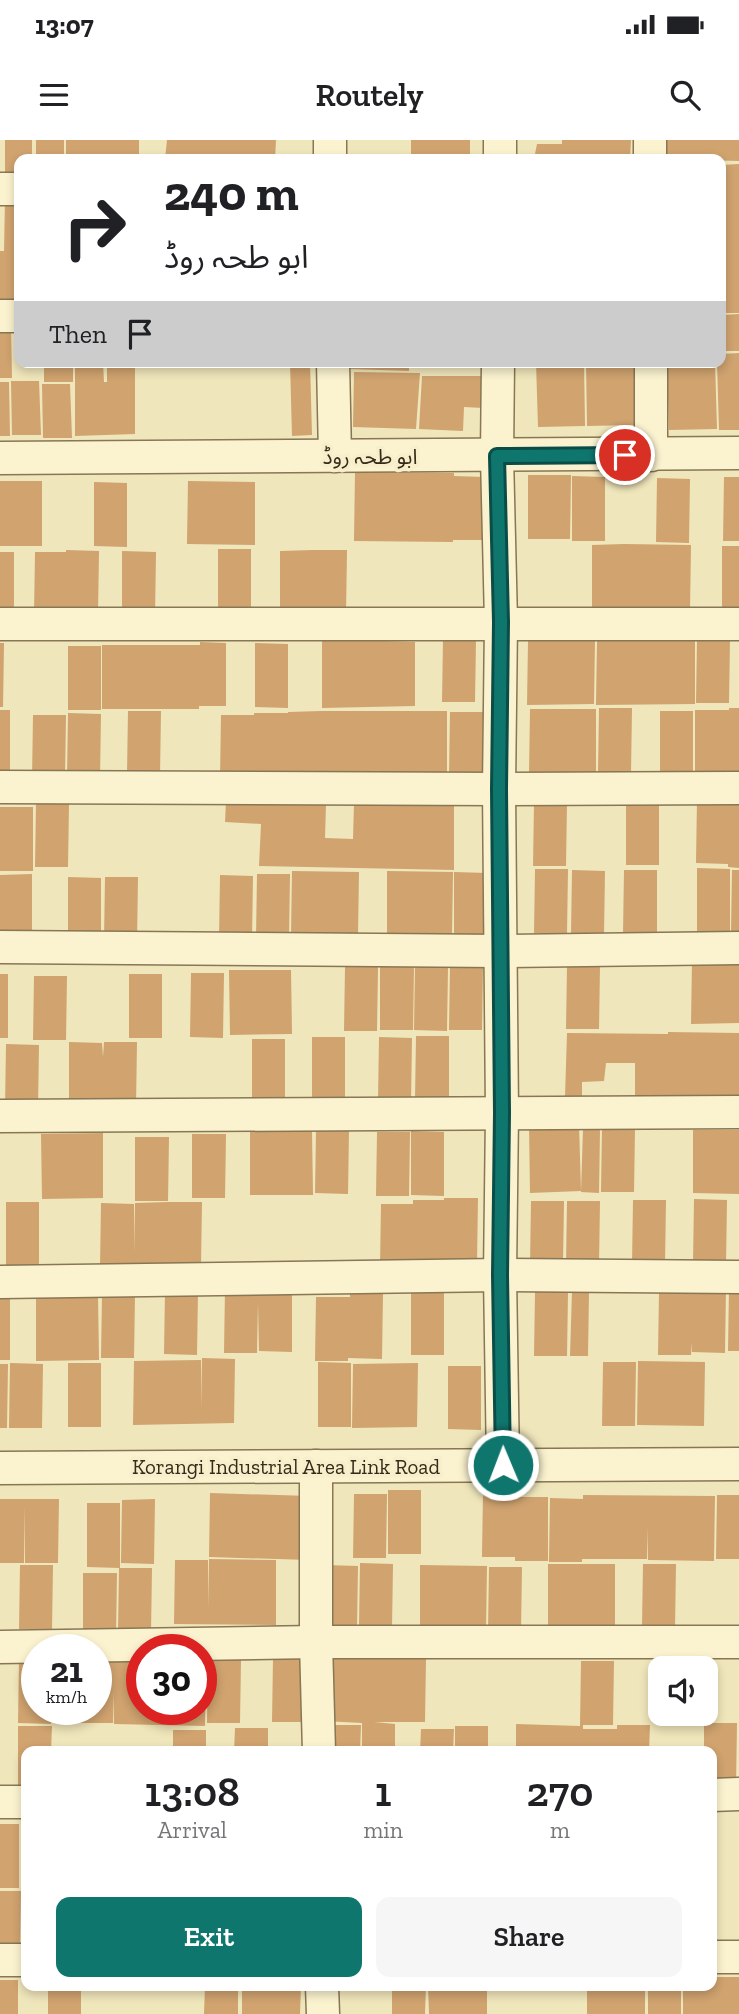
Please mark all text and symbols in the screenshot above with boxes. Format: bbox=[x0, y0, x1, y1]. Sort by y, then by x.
text: 13:07 bbox=[35, 9, 94, 41]
icon: menu bbox=[35, 76, 73, 114]
text: Routely bbox=[316, 76, 423, 114]
icon: search bbox=[666, 76, 704, 114]
text: 240 m bbox=[164, 164, 299, 223]
icon: right bbox=[49, 182, 140, 273]
text: ابو طحہ روڈ bbox=[164, 238, 309, 276]
icon: arrive bbox=[121, 315, 159, 353]
text: Then bbox=[49, 318, 107, 350]
pin bbox=[595, 425, 655, 485]
icon: arrive bbox=[606, 436, 644, 474]
street label: ابو طحہ روڈ bbox=[323, 444, 417, 469]
position arrow bbox=[466, 1428, 540, 1502]
street label: Korangi Industrial Area Link Road bbox=[132, 1454, 440, 1479]
speed limit sign: 30 bbox=[126, 1634, 217, 1725]
text: 21 bbox=[50, 1649, 83, 1691]
map controls bbox=[648, 1656, 718, 1726]
button: sound bbox=[648, 1656, 718, 1726]
text: km/h bbox=[46, 1686, 87, 1708]
text: 13:08 bbox=[145, 1766, 240, 1817]
text: 1 bbox=[375, 1766, 392, 1817]
text: 270 bbox=[527, 1766, 593, 1817]
text: Arrival bbox=[158, 1816, 227, 1844]
text: min bbox=[363, 1816, 403, 1844]
text: m bbox=[550, 1816, 570, 1844]
button: Exit bbox=[56, 1897, 362, 1977]
button: Share bbox=[376, 1897, 682, 1977]

